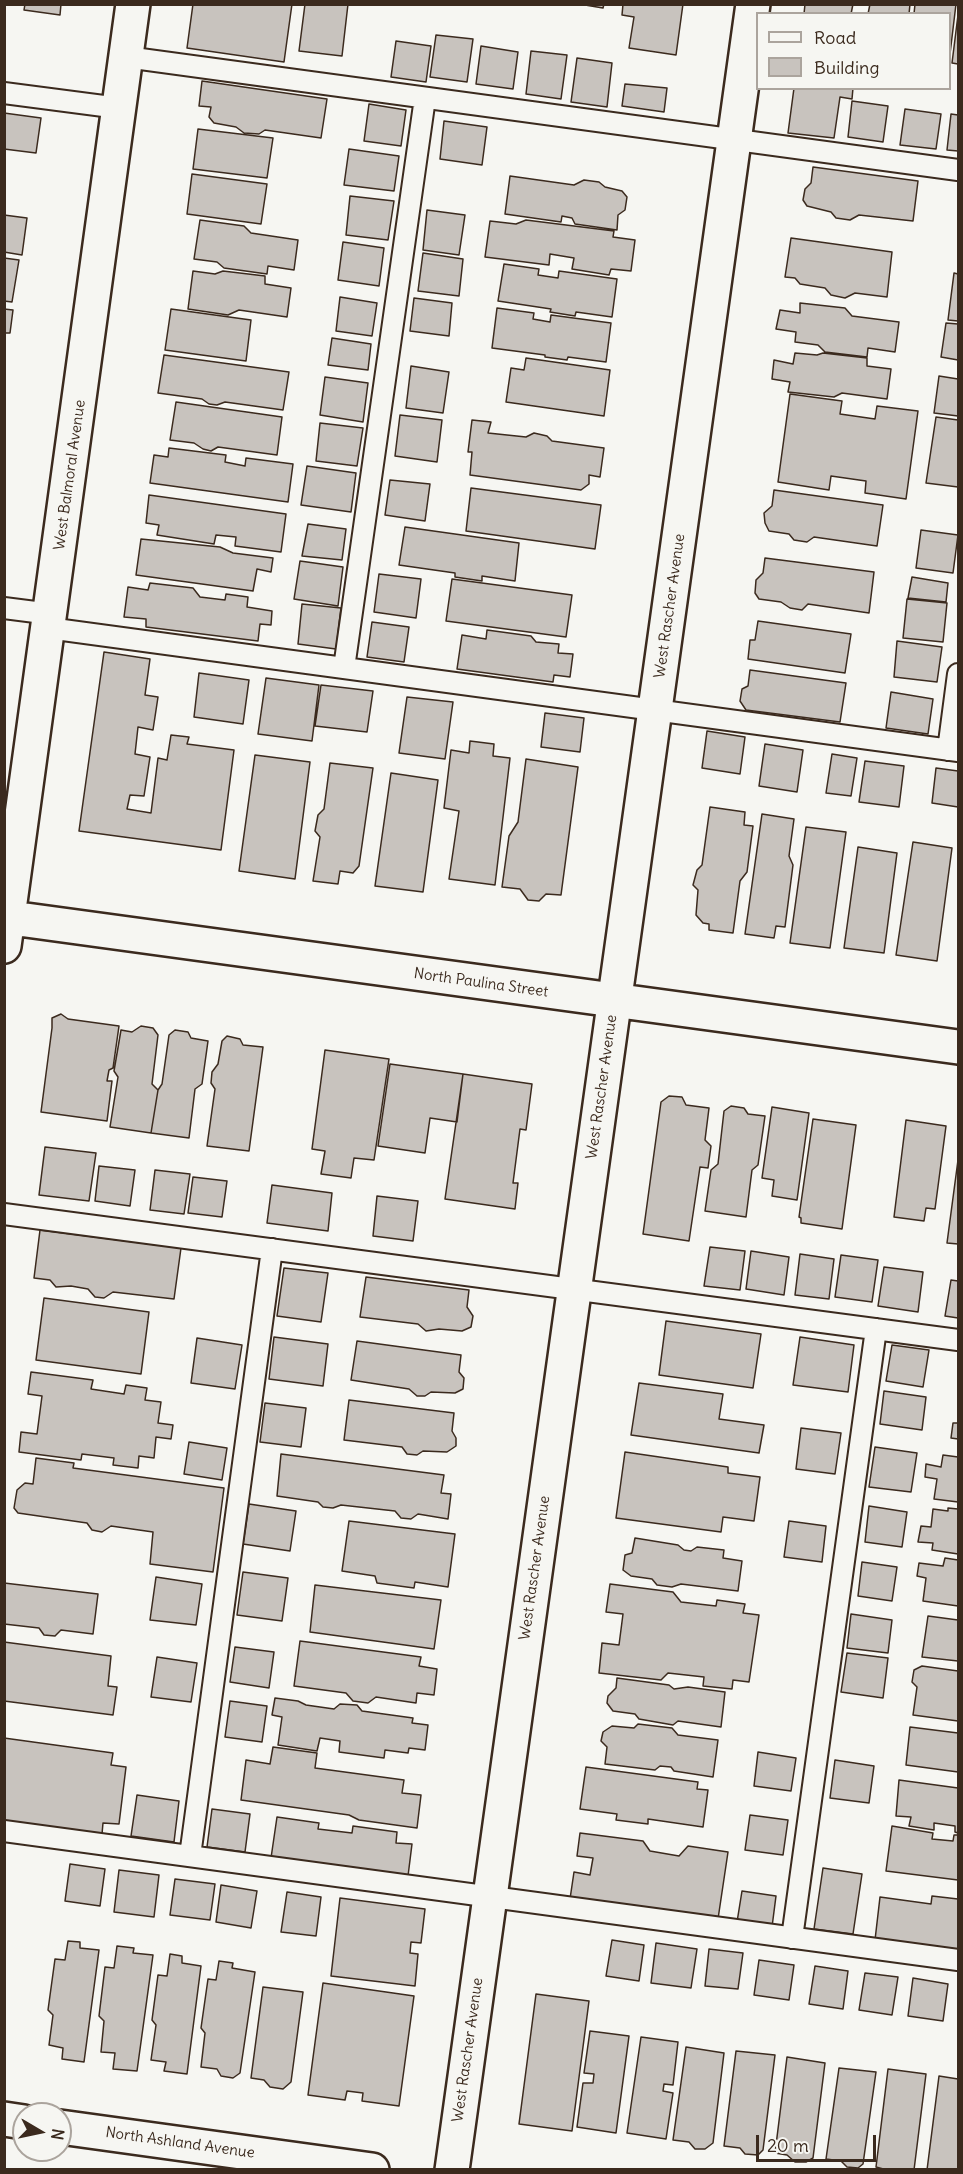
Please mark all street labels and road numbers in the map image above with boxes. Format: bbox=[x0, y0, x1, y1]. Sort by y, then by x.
street label: West Balmoral Avenue bbox=[51, 399, 89, 551]
street label: West Rascher Avenue bbox=[651, 533, 689, 679]
street label: North Paulina Street bbox=[413, 965, 549, 1001]
street label: West Rascher Avenue bbox=[583, 1014, 621, 1160]
street label: West Rascher Avenue bbox=[516, 1495, 554, 1641]
street label: West Rascher Avenue bbox=[449, 1977, 487, 2123]
street label: North Ashland Avenue bbox=[104, 2124, 256, 2162]

